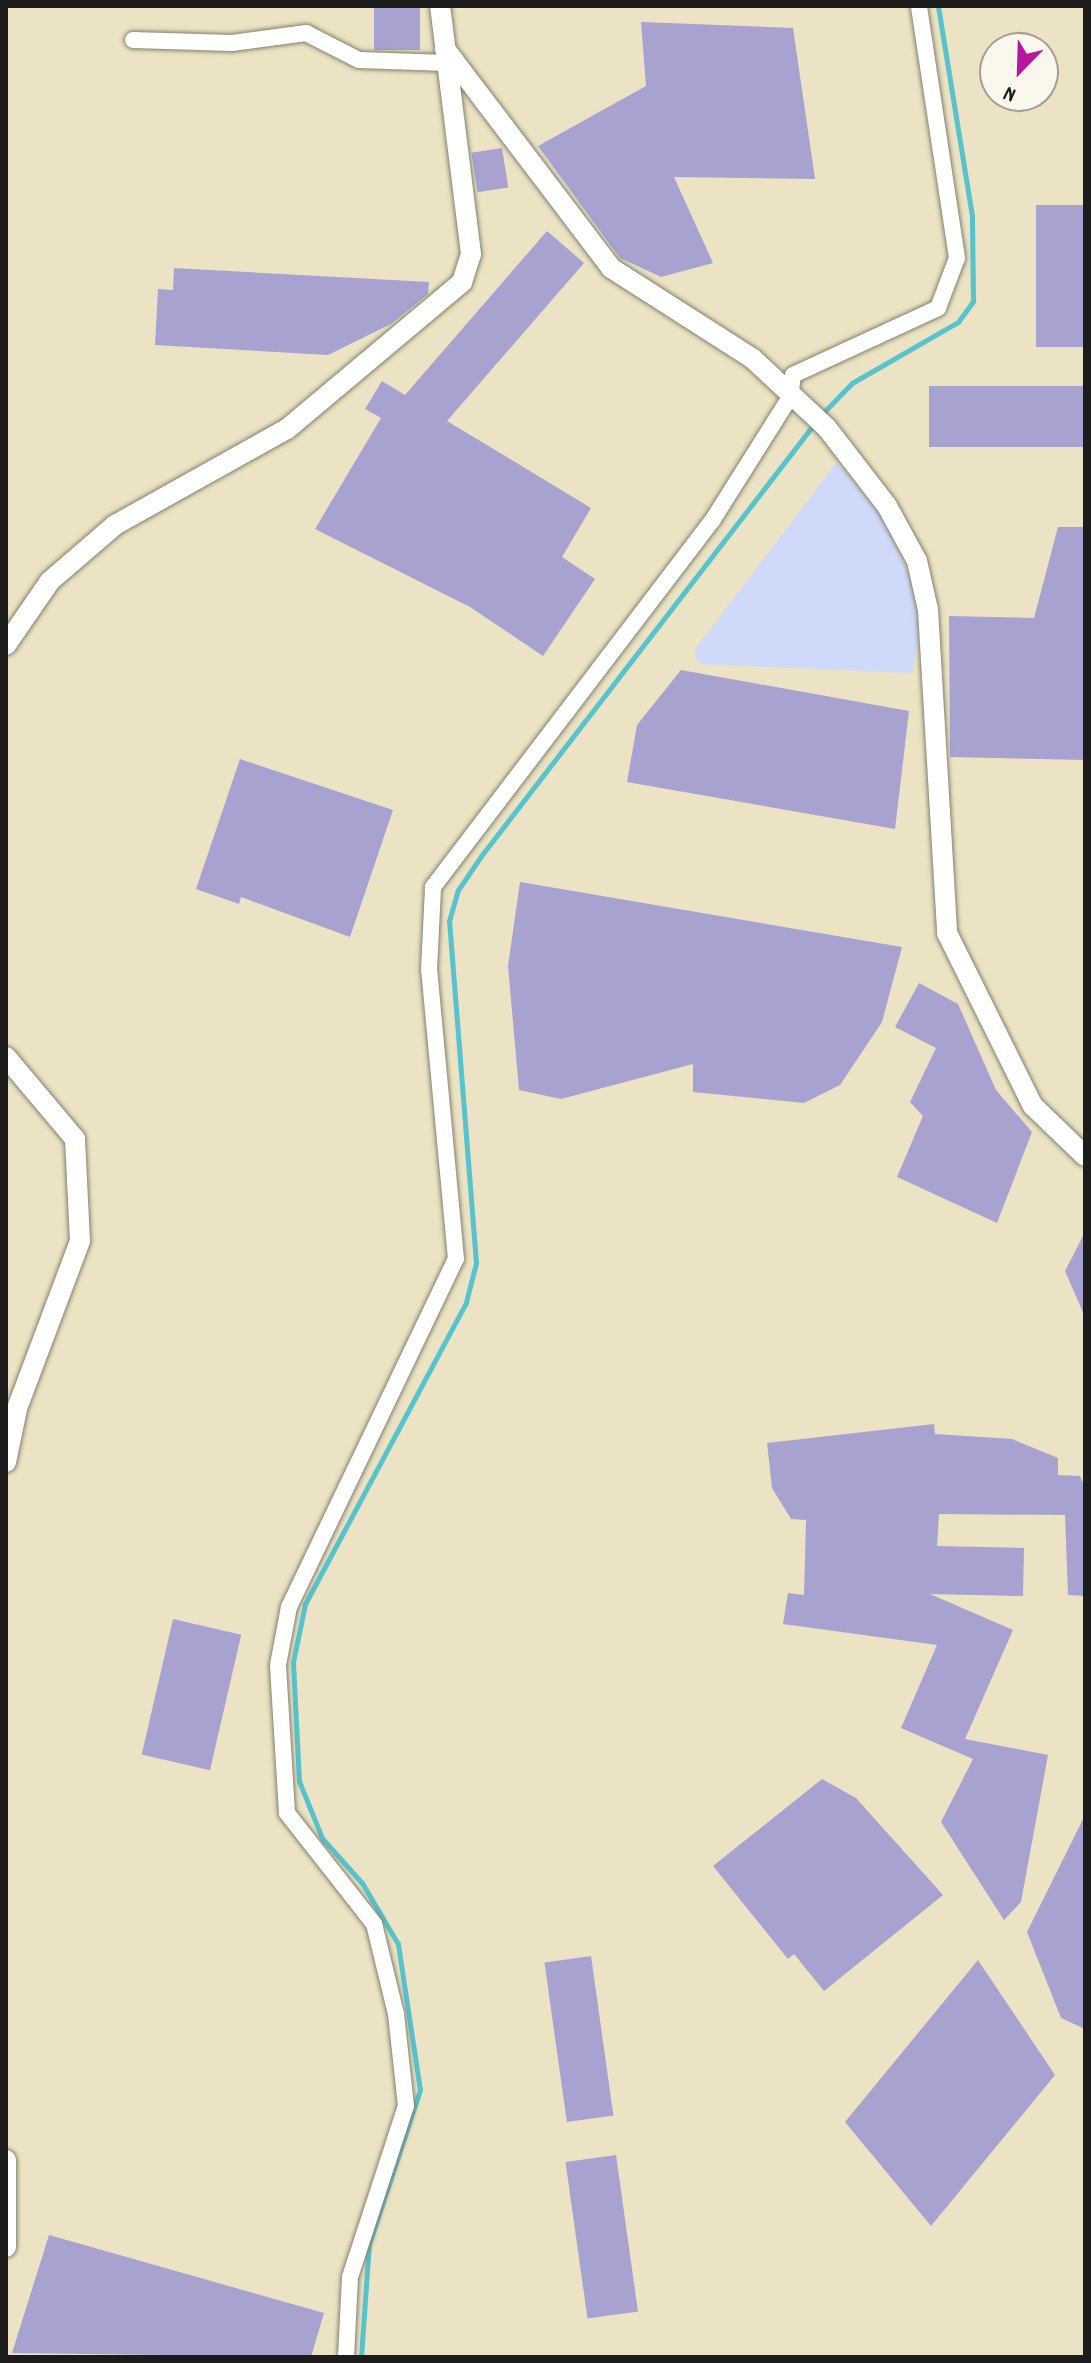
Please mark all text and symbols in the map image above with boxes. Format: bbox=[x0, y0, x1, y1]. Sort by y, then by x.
north arrow bbox=[979, 32, 1059, 112]
text: N bbox=[999, 76, 1021, 109]

